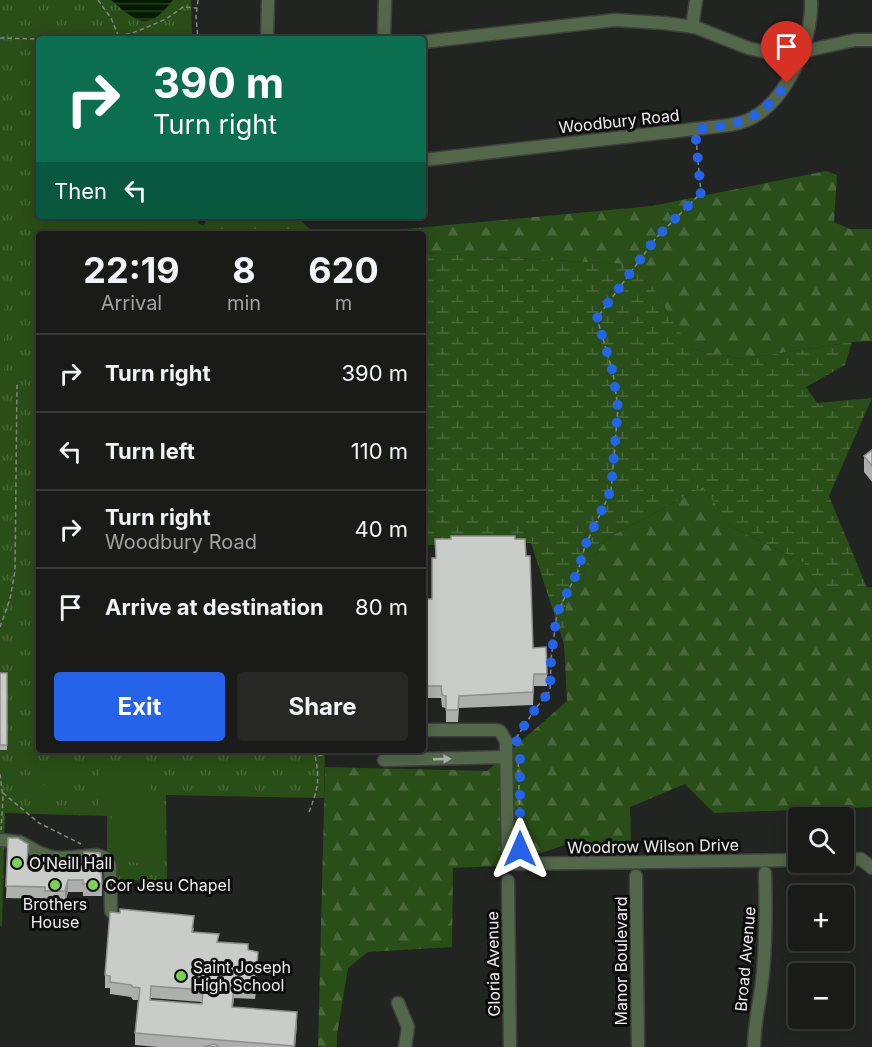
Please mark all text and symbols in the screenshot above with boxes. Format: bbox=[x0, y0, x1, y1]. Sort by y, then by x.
pin bbox=[761, 21, 812, 83]
icon: arrive bbox=[770, 30, 803, 63]
text: 390 m bbox=[153, 57, 284, 108]
icon: right bbox=[54, 60, 132, 138]
street label: Woodbury Road bbox=[558, 105, 680, 137]
text: Turn right bbox=[153, 108, 277, 141]
icon: left bbox=[119, 174, 152, 207]
text: Then bbox=[54, 178, 107, 204]
text: 22:19 bbox=[83, 248, 180, 292]
text: 8 bbox=[232, 248, 256, 292]
text: 620 bbox=[308, 248, 379, 292]
text: Arrival bbox=[101, 291, 162, 315]
text: min bbox=[227, 291, 261, 315]
text: m bbox=[335, 291, 352, 315]
icon: right bbox=[54, 357, 87, 390]
text: Turn right bbox=[105, 360, 211, 386]
text: 390 m bbox=[341, 360, 408, 386]
icon: left bbox=[54, 435, 87, 468]
text: Turn left bbox=[105, 438, 195, 464]
text: 110 m bbox=[351, 438, 408, 464]
text: Turn right bbox=[105, 504, 211, 530]
icon: right bbox=[54, 513, 87, 546]
text: 40 m bbox=[354, 516, 408, 542]
text: Woodbury Road bbox=[105, 530, 257, 554]
icon: arrive bbox=[54, 591, 87, 624]
text: Arrive at destination bbox=[105, 594, 324, 620]
text: 80 m bbox=[355, 594, 408, 620]
button: Exit bbox=[54, 672, 225, 741]
button: Share bbox=[237, 672, 408, 741]
one-way arrow bbox=[433, 754, 452, 763]
map controls bbox=[788, 807, 854, 1029]
button: search bbox=[788, 807, 854, 873]
position arrow bbox=[488, 817, 552, 881]
street label: Woodrow Wilson Drive bbox=[567, 835, 739, 857]
place label: O'Neill Hall bbox=[29, 853, 112, 873]
marker: O'Neill Hall bbox=[10, 856, 24, 870]
place label: Cor Jesu Chapel bbox=[105, 875, 231, 895]
marker: Brothers House bbox=[48, 878, 62, 892]
marker: Cor Jesu Chapel bbox=[86, 878, 100, 892]
button: + bbox=[788, 885, 854, 951]
place label: Brothers House bbox=[23, 894, 87, 932]
street label: Manor Boulevard bbox=[611, 897, 631, 1025]
street label: Broad Avenue bbox=[730, 906, 760, 1012]
street label: Gloria Avenue bbox=[482, 911, 504, 1017]
place label: Saint Joseph High School bbox=[193, 957, 291, 995]
button: − bbox=[788, 963, 854, 1029]
marker: Saint Joseph High School bbox=[174, 969, 188, 983]

